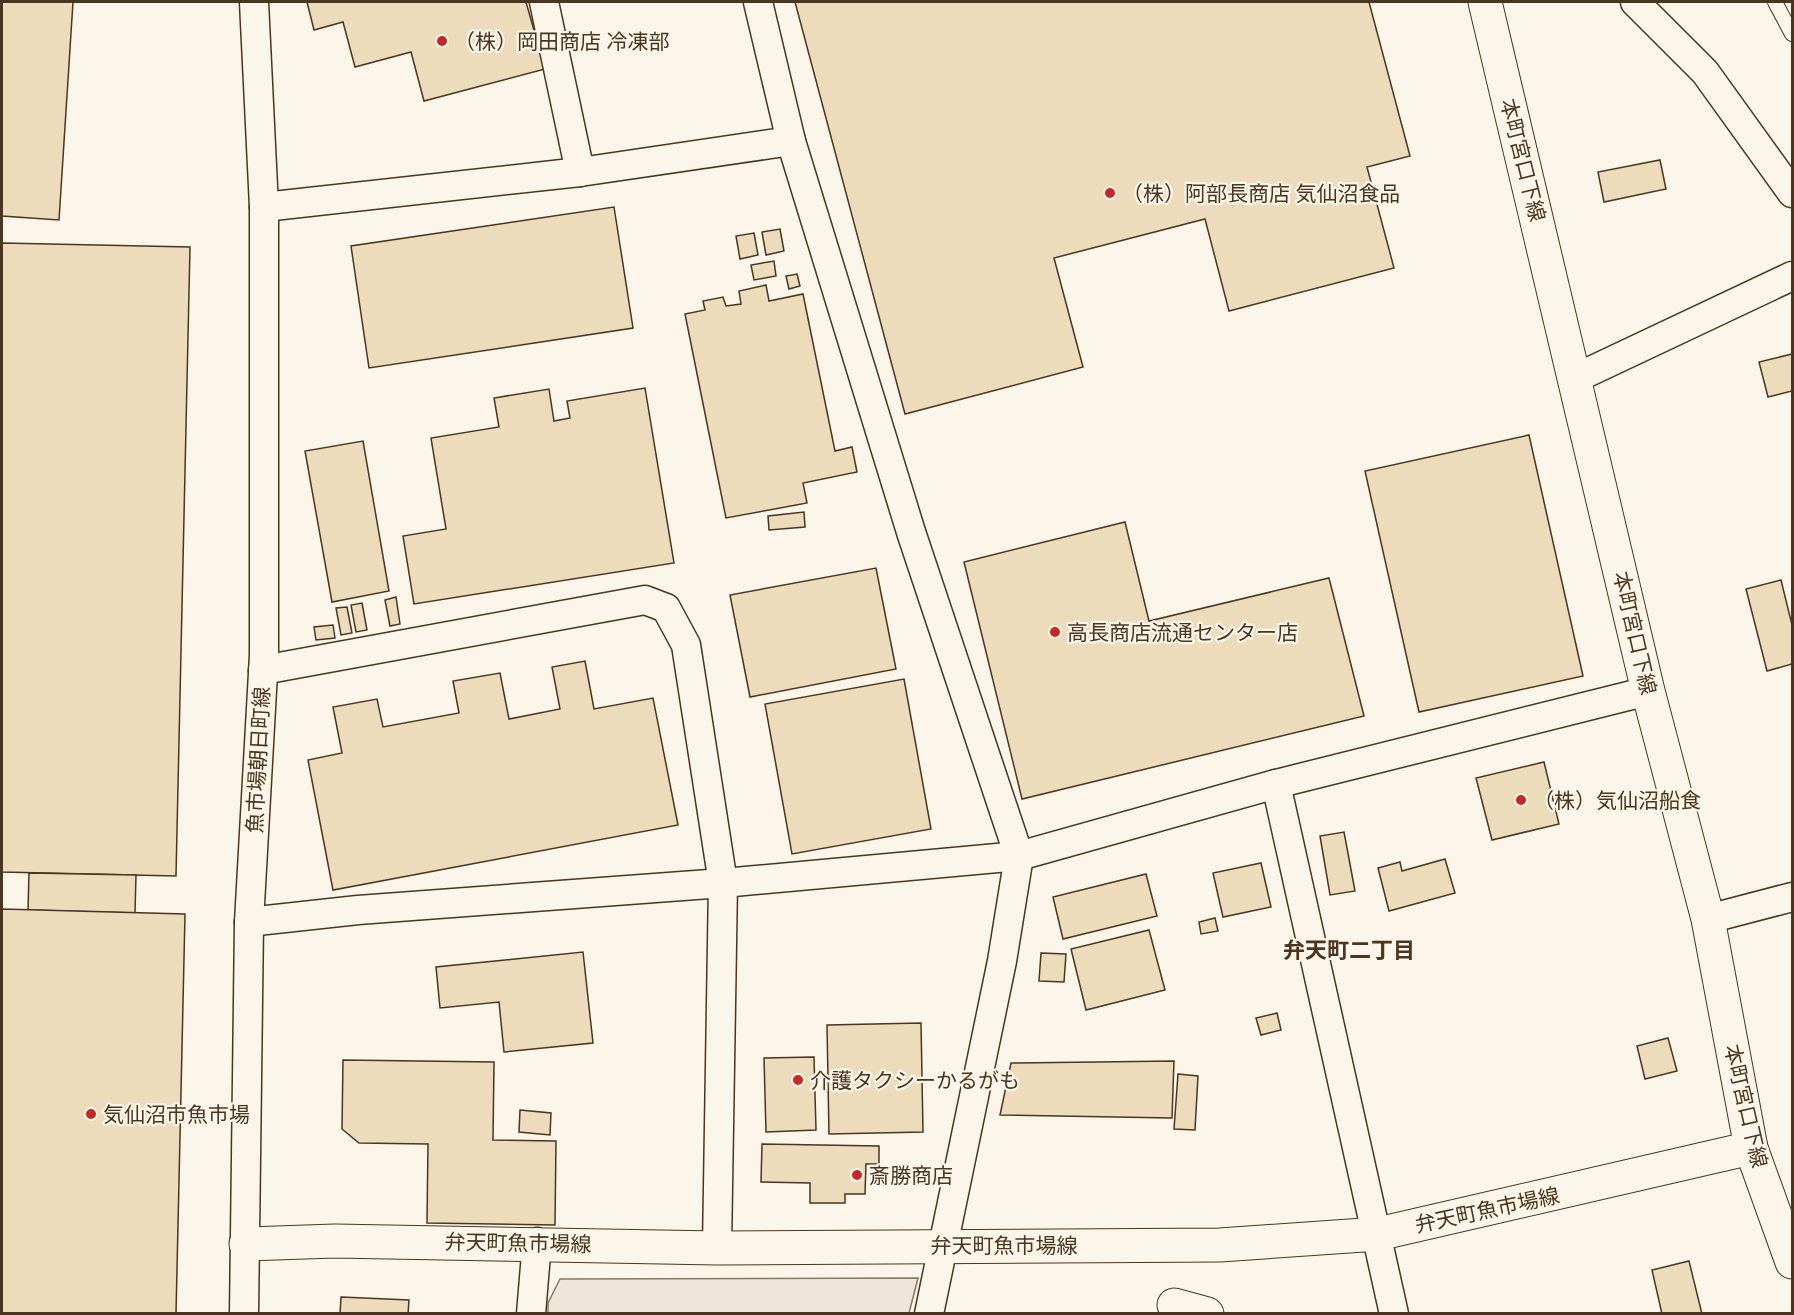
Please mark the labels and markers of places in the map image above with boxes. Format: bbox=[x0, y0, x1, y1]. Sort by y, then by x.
place label: （株）岡田商店 冷凍部 bbox=[454, 28, 669, 55]
marker: （株）岡田商店 冷凍部 bbox=[435, 34, 449, 48]
place label: （株）阿部長商店 気仙沼食品 bbox=[1122, 180, 1400, 207]
marker: （株）阿部長商店 気仙沼食品 bbox=[1103, 186, 1117, 200]
place label: 高長商店流通センター店 bbox=[1067, 619, 1298, 646]
marker: 高長商店流通センター店 bbox=[1048, 625, 1062, 639]
place label: （株）気仙沼船食 bbox=[1533, 787, 1701, 814]
marker: （株）気仙沼船食 bbox=[1514, 793, 1528, 807]
place label: 介護タクシーかるがも bbox=[810, 1067, 1020, 1094]
marker: 介護タクシーかるがも bbox=[791, 1073, 805, 1087]
place label: 気仙沼市魚市場 bbox=[103, 1101, 250, 1128]
marker: 気仙沼市魚市場 bbox=[84, 1107, 98, 1121]
place label: 斎勝商店 bbox=[869, 1162, 953, 1189]
marker: 斎勝商店 bbox=[850, 1168, 864, 1182]

